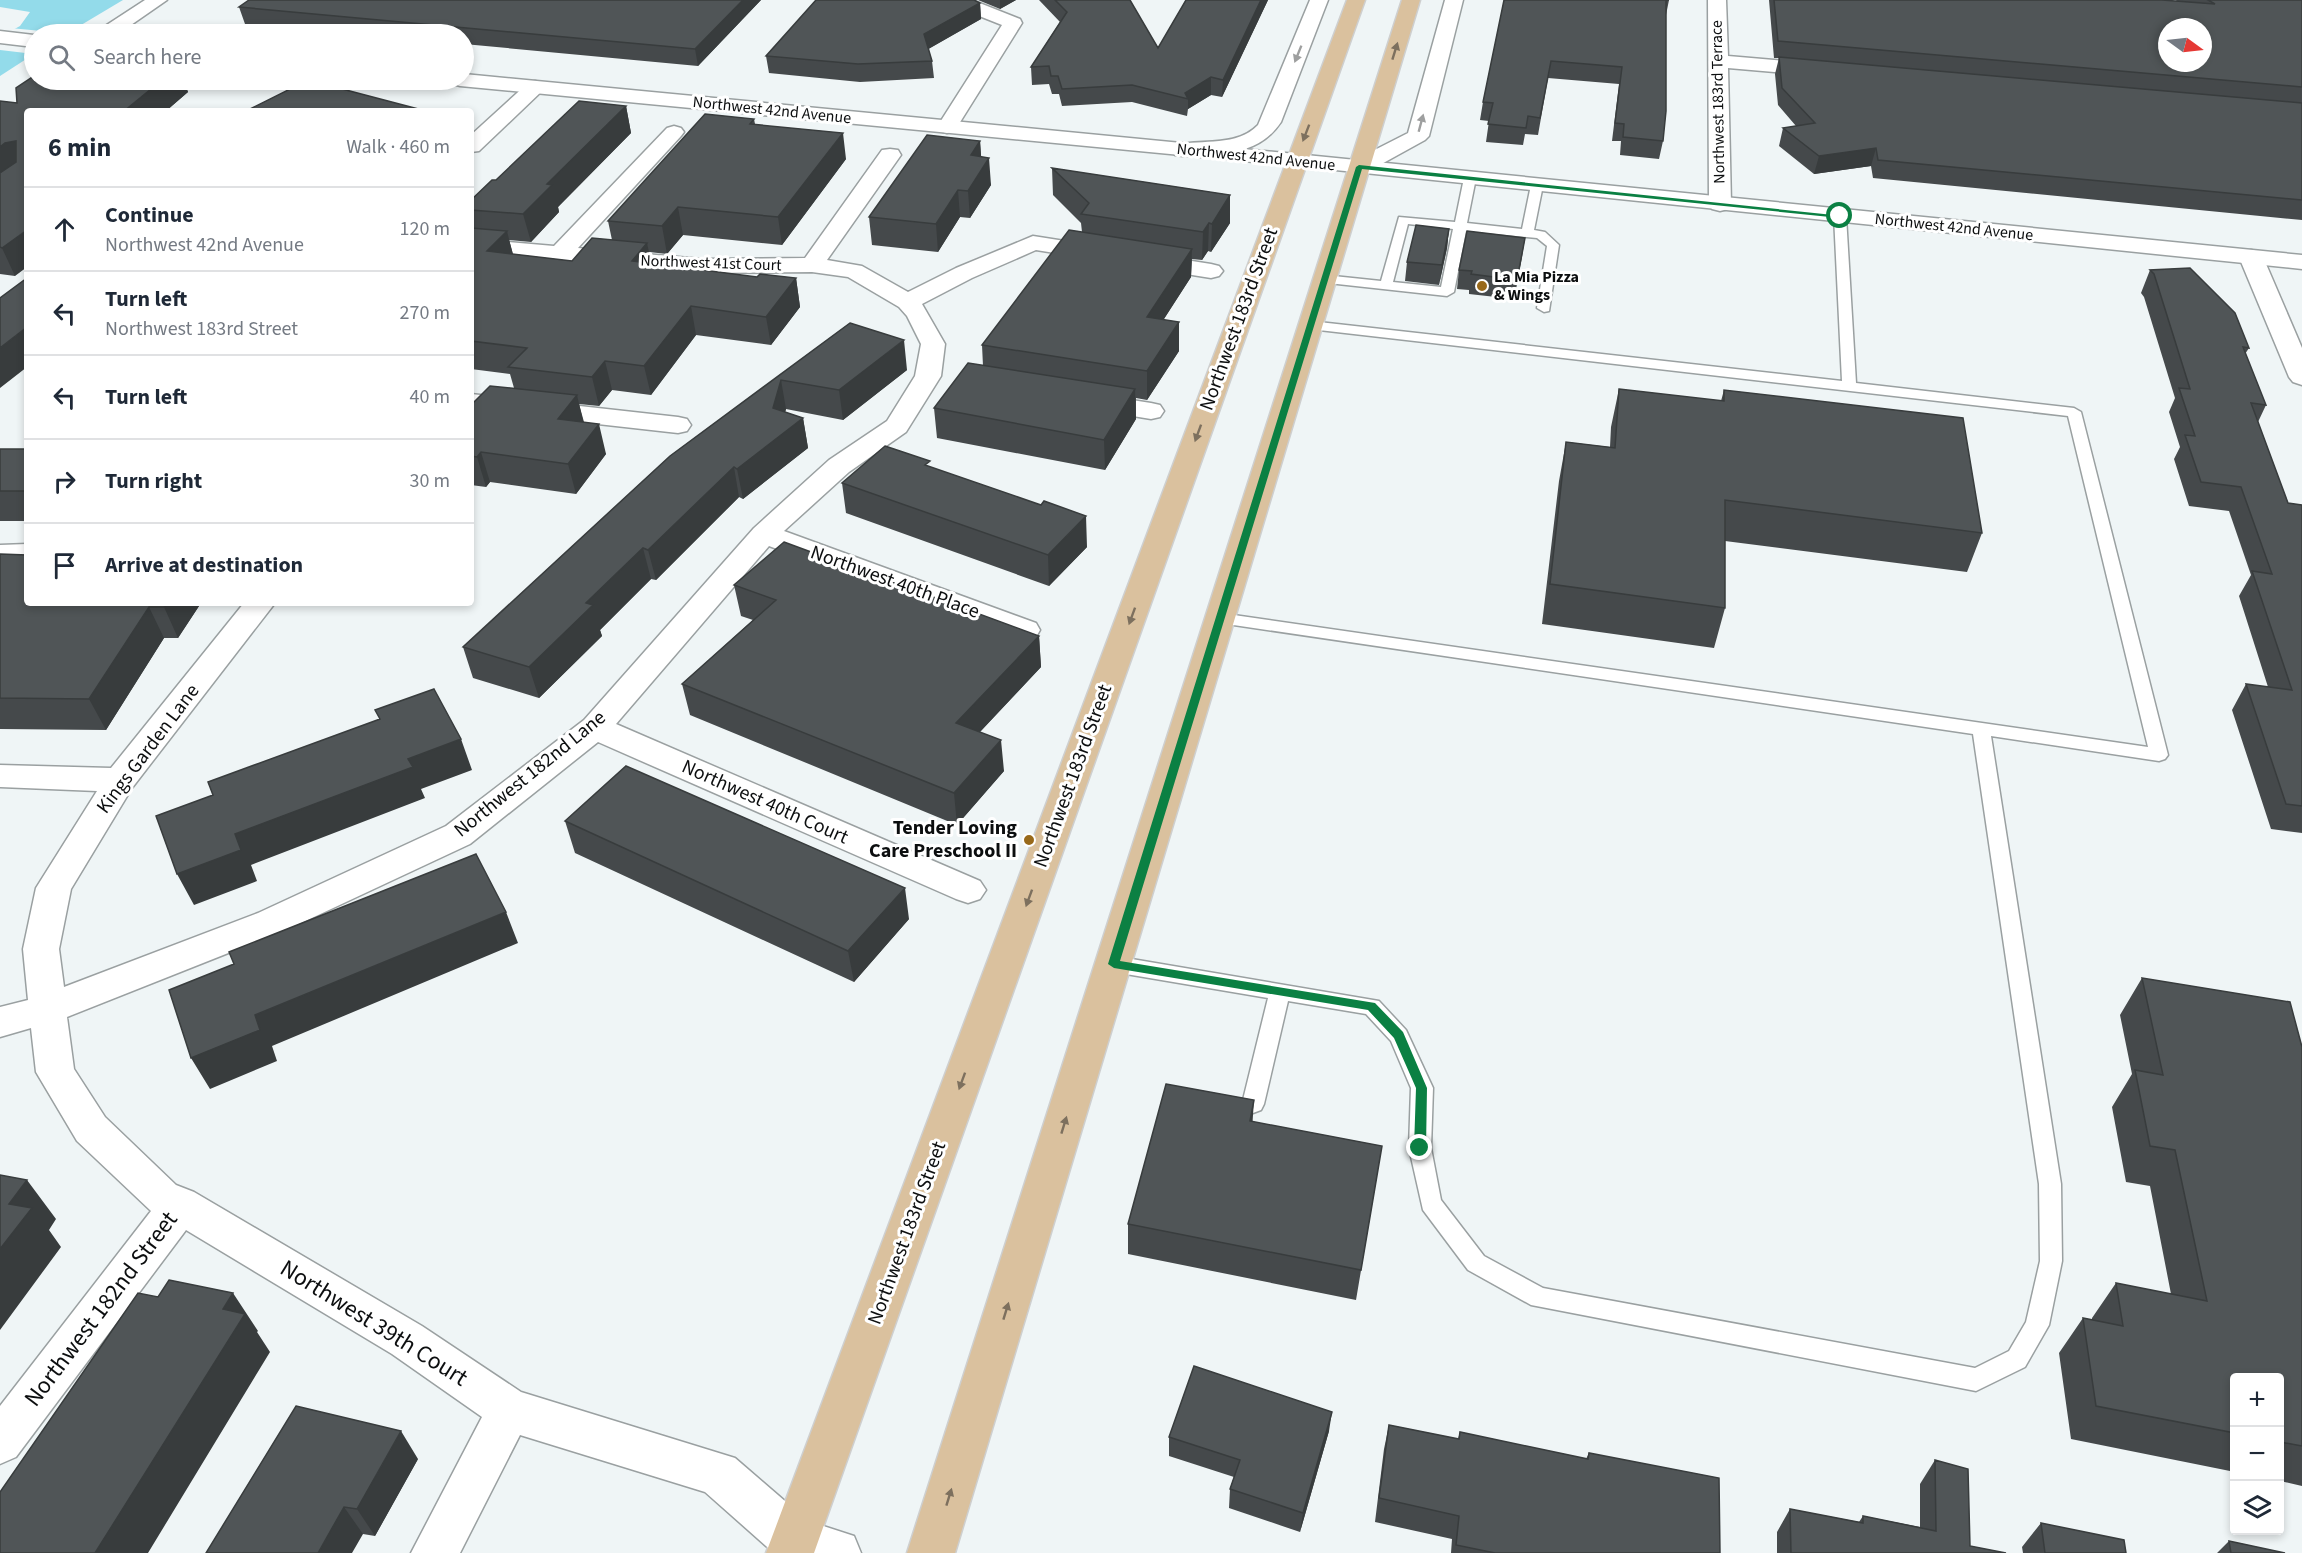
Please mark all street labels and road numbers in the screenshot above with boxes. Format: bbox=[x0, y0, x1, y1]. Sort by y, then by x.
street label: Northwest 183rd Terrace bbox=[1706, 20, 1730, 184]
street label: Northwest 42nd Avenue bbox=[692, 91, 852, 129]
street label: Northwest 42nd Avenue bbox=[1176, 138, 1336, 176]
street label: Northwest 42nd Avenue bbox=[1874, 208, 2034, 246]
street label: Northwest 183rd Street bbox=[1193, 223, 1285, 415]
street label: Northwest 41st Court bbox=[640, 250, 783, 276]
street label: Northwest 40th Place bbox=[807, 538, 983, 626]
street label: Kings Garden Lane bbox=[90, 678, 206, 820]
street label: Northwest 183rd Street bbox=[1027, 680, 1119, 872]
street label: Northwest 182nd Lane bbox=[448, 704, 612, 844]
street label: Northwest 40th Court bbox=[677, 753, 853, 851]
street label: Northwest 183rd Street bbox=[861, 1137, 953, 1329]
street label: Northwest 182nd Street bbox=[16, 1204, 186, 1414]
street label: Northwest 39th Court bbox=[273, 1251, 475, 1395]

